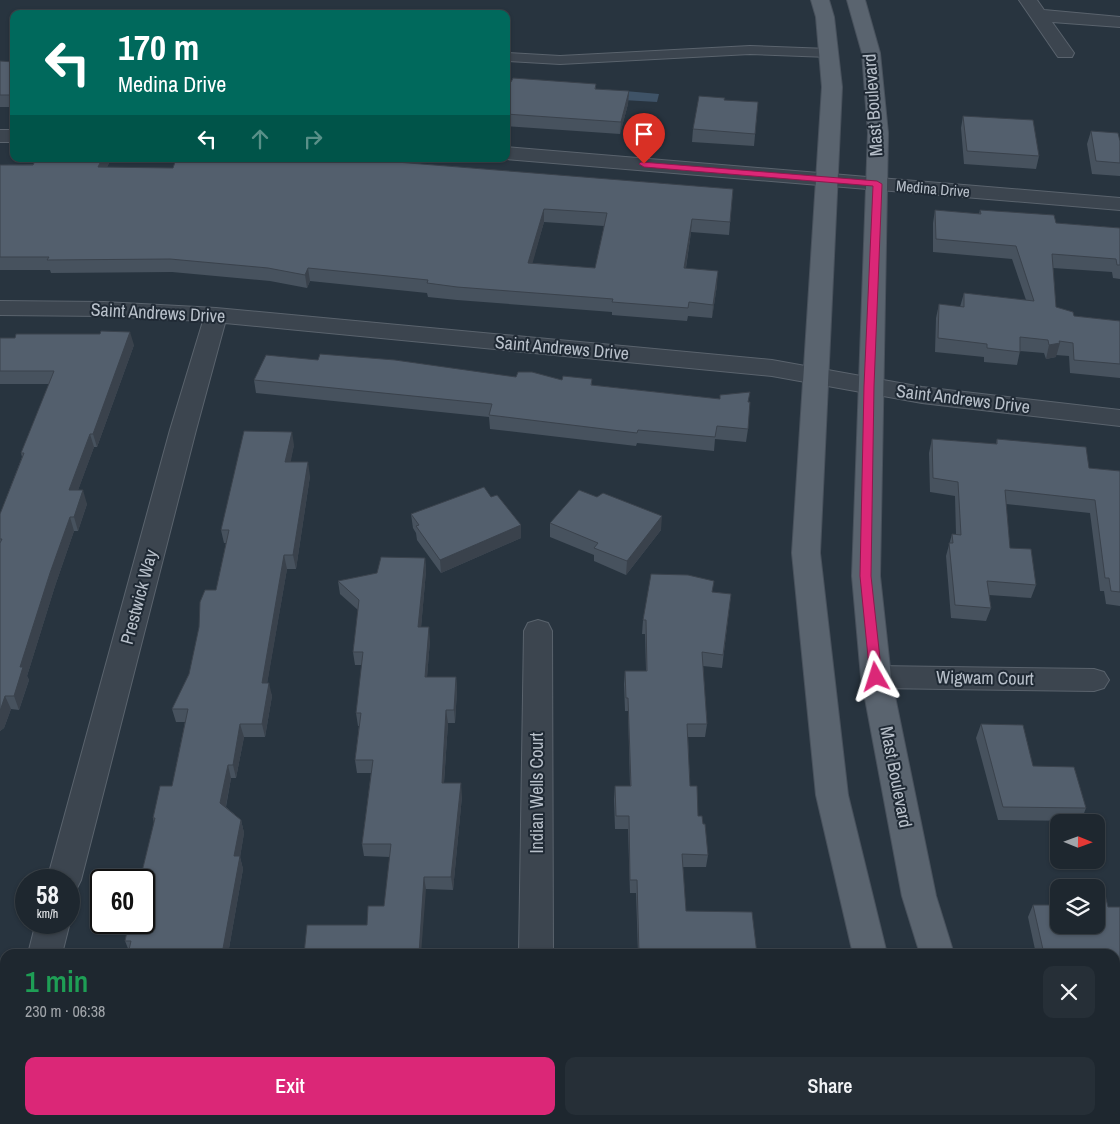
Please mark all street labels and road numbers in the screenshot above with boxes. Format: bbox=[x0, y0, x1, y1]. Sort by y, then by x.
street label: Mast Boulevard bbox=[856, 53, 889, 157]
street label: Medina Drive bbox=[895, 175, 971, 202]
street label: Saint Andrews Drive bbox=[90, 296, 226, 329]
street label: Saint Andrews Drive bbox=[494, 329, 630, 366]
street label: Saint Andrews Drive bbox=[895, 378, 1031, 419]
street label: Prestwick Way bbox=[114, 546, 163, 647]
street label: Wigwam Court bbox=[936, 664, 1034, 691]
street label: Mast Boulevard bbox=[874, 724, 919, 830]
street label: Indian Wells Court bbox=[524, 732, 549, 854]

